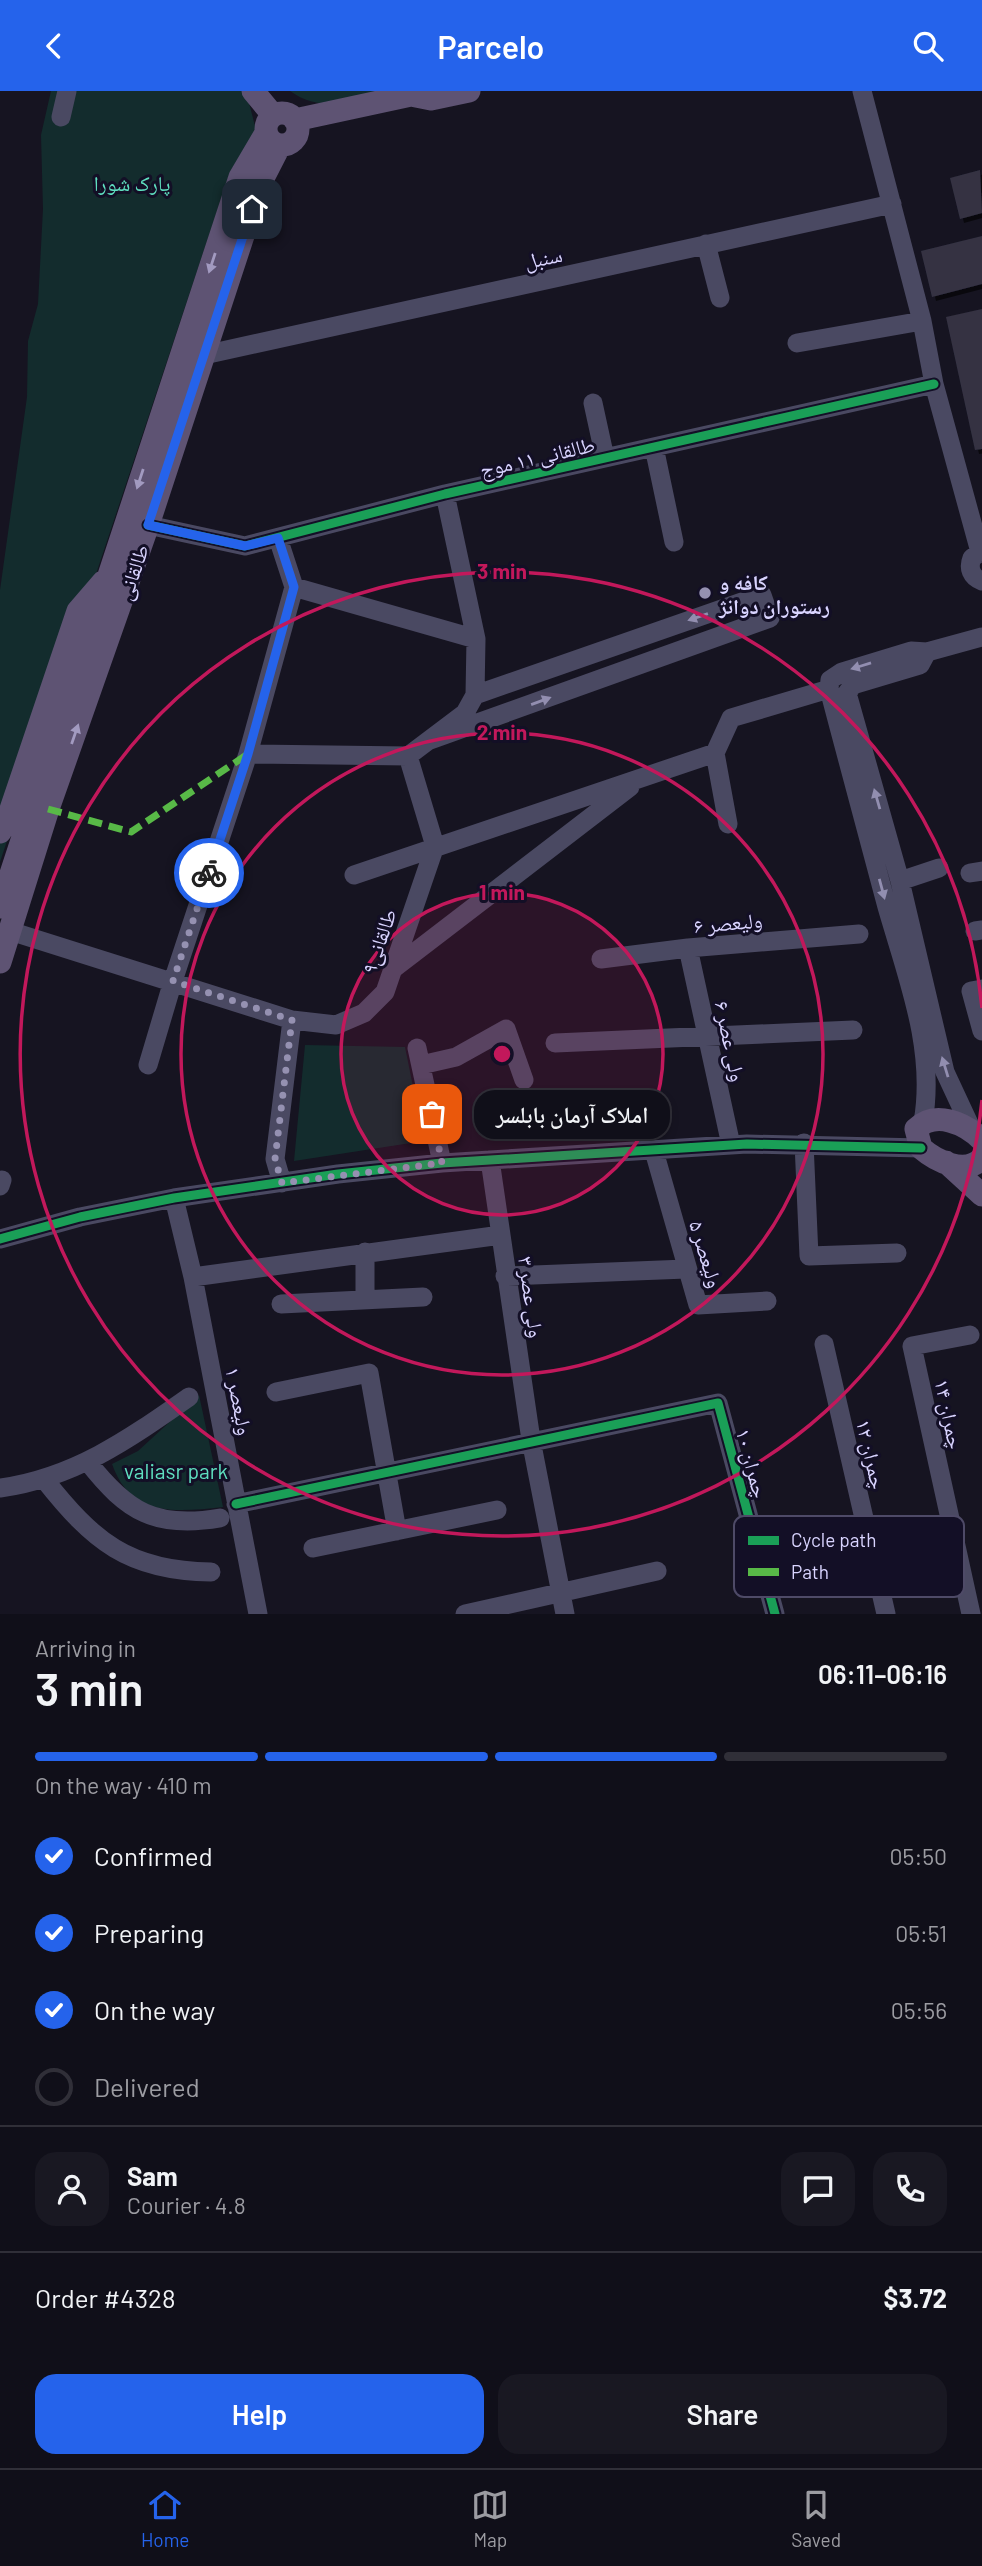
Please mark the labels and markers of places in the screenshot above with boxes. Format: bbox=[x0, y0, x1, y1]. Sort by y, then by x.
pin bbox=[222, 179, 282, 239]
place label: کافه و رستوران دوانژ bbox=[718, 569, 830, 619]
marker: کافه و رستوران دوانژ bbox=[697, 585, 713, 601]
centre of rings bbox=[490, 1042, 514, 1066]
pin bbox=[402, 1084, 462, 1144]
callout: املاک آرمان بابلسر bbox=[474, 1089, 670, 1139]

